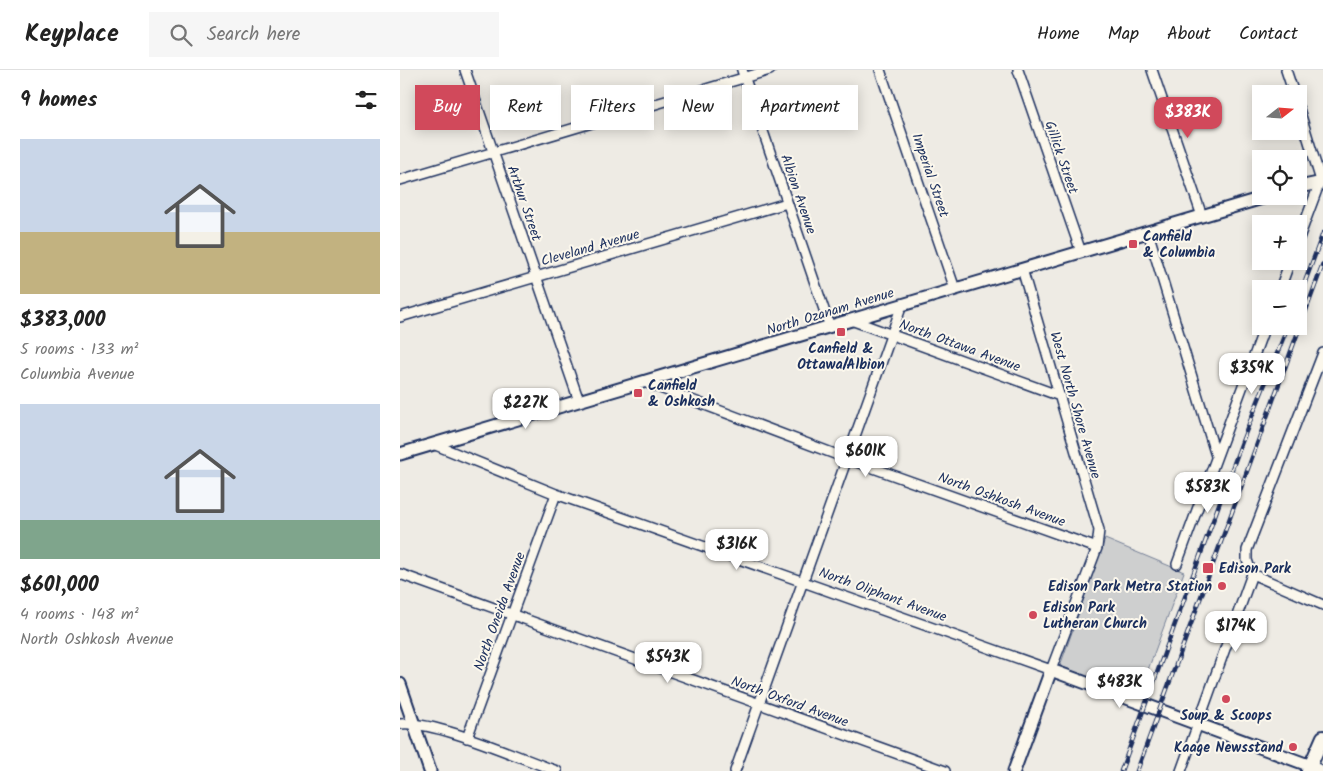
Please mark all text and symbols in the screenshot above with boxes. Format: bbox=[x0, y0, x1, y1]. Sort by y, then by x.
search box bbox=[149, 12, 499, 57]
text: Keyplace bbox=[25, 15, 119, 54]
text: Search here bbox=[207, 20, 300, 50]
text: Home bbox=[1037, 20, 1080, 49]
text: Map bbox=[1108, 20, 1139, 49]
text: About bbox=[1167, 20, 1211, 49]
text: Contact bbox=[1239, 20, 1298, 49]
icon: search bbox=[167, 21, 195, 49]
text: 9 homes bbox=[20, 84, 97, 117]
chip: Buy bbox=[415, 85, 480, 130]
chip: Rent bbox=[490, 85, 561, 130]
chip: Filters bbox=[571, 85, 654, 130]
chip: New bbox=[664, 85, 732, 130]
chip: Apartment bbox=[742, 85, 858, 130]
north arrow bbox=[1252, 85, 1308, 140]
map controls bbox=[1252, 85, 1307, 335]
icon: filters bbox=[352, 86, 380, 114]
pin: $383K bbox=[1153, 97, 1223, 139]
text: $383K bbox=[1165, 100, 1211, 125]
street label: Gillick Street bbox=[1038, 118, 1084, 197]
street label: Imperial Street bbox=[905, 130, 955, 221]
button: locate bbox=[1252, 150, 1307, 205]
street label: Albion Avenue bbox=[774, 151, 822, 238]
street label: Arthur Street bbox=[501, 163, 547, 245]
icon: home bbox=[155, 171, 245, 261]
button: + bbox=[1252, 215, 1307, 270]
street label: Cleveland Avenue bbox=[538, 223, 643, 273]
place label: Canfield & Columbia bbox=[1143, 226, 1215, 264]
marker: Canfield & Columbia bbox=[1127, 238, 1139, 250]
button: − bbox=[1252, 280, 1307, 335]
street label: North Ozanam Avenue bbox=[764, 282, 897, 342]
text: $383,000 bbox=[20, 304, 106, 337]
street label: North Ottawa Avenue bbox=[896, 314, 1024, 378]
marker: Canfield & Ottawa/Albion bbox=[835, 326, 847, 338]
street label: West North Shore Avenue bbox=[1043, 329, 1107, 482]
text: 5 rooms · 133 m² bbox=[20, 337, 138, 362]
place label: Canfield & Ottawa/Albion bbox=[797, 338, 885, 376]
pin: $359K bbox=[1217, 352, 1287, 395]
text: $359K bbox=[1230, 356, 1274, 381]
text: Columbia Avenue bbox=[20, 362, 134, 387]
place label: Canfield & Oshkosh bbox=[648, 375, 715, 413]
marker: Canfield & Oshkosh bbox=[632, 387, 644, 399]
pin: $227K bbox=[491, 388, 561, 430]
text: $227K bbox=[503, 391, 549, 416]
icon: home bbox=[155, 436, 245, 526]
pin: $601K bbox=[831, 436, 901, 478]
text: $601K bbox=[846, 439, 886, 464]
street label: North Oshkosh Avenue bbox=[935, 467, 1069, 533]
pin: $583K bbox=[1173, 472, 1243, 514]
text: $583K bbox=[1185, 475, 1231, 500]
pin: $316K bbox=[702, 528, 772, 571]
text: $316K bbox=[716, 532, 758, 557]
street label: North Oneida Avenue bbox=[468, 548, 532, 674]
place label: Edison Park bbox=[1219, 558, 1292, 580]
marker: Edison Park bbox=[1201, 561, 1215, 575]
street label: North Oliphant Avenue bbox=[816, 562, 950, 629]
text: $601,000 bbox=[20, 569, 99, 602]
place label: Edison Park Metra Station bbox=[1048, 576, 1212, 598]
marker: Edison Park Metra Station bbox=[1216, 580, 1228, 592]
place label: Edison Park Lutheran Church bbox=[1043, 597, 1147, 635]
text: 4 rooms · 148 m² bbox=[20, 602, 139, 627]
marker: Edison Park Lutheran Church bbox=[1027, 609, 1039, 621]
pin: $174K bbox=[1201, 610, 1271, 653]
text: $174K bbox=[1216, 614, 1256, 639]
text: North Oshkosh Avenue bbox=[20, 627, 173, 652]
pin: $543K bbox=[633, 642, 703, 684]
text: $543K bbox=[646, 645, 690, 670]
pin: $483K bbox=[1085, 666, 1155, 709]
street label: North Oxford Avenue bbox=[728, 670, 852, 734]
text: $483K bbox=[1097, 670, 1143, 695]
marker: Soup & Scoops bbox=[1220, 693, 1232, 705]
place label: Soup & Scoops bbox=[1180, 705, 1272, 727]
place label: Kaage Newsstand bbox=[1174, 737, 1283, 759]
marker: Kaage Newsstand bbox=[1287, 741, 1299, 753]

